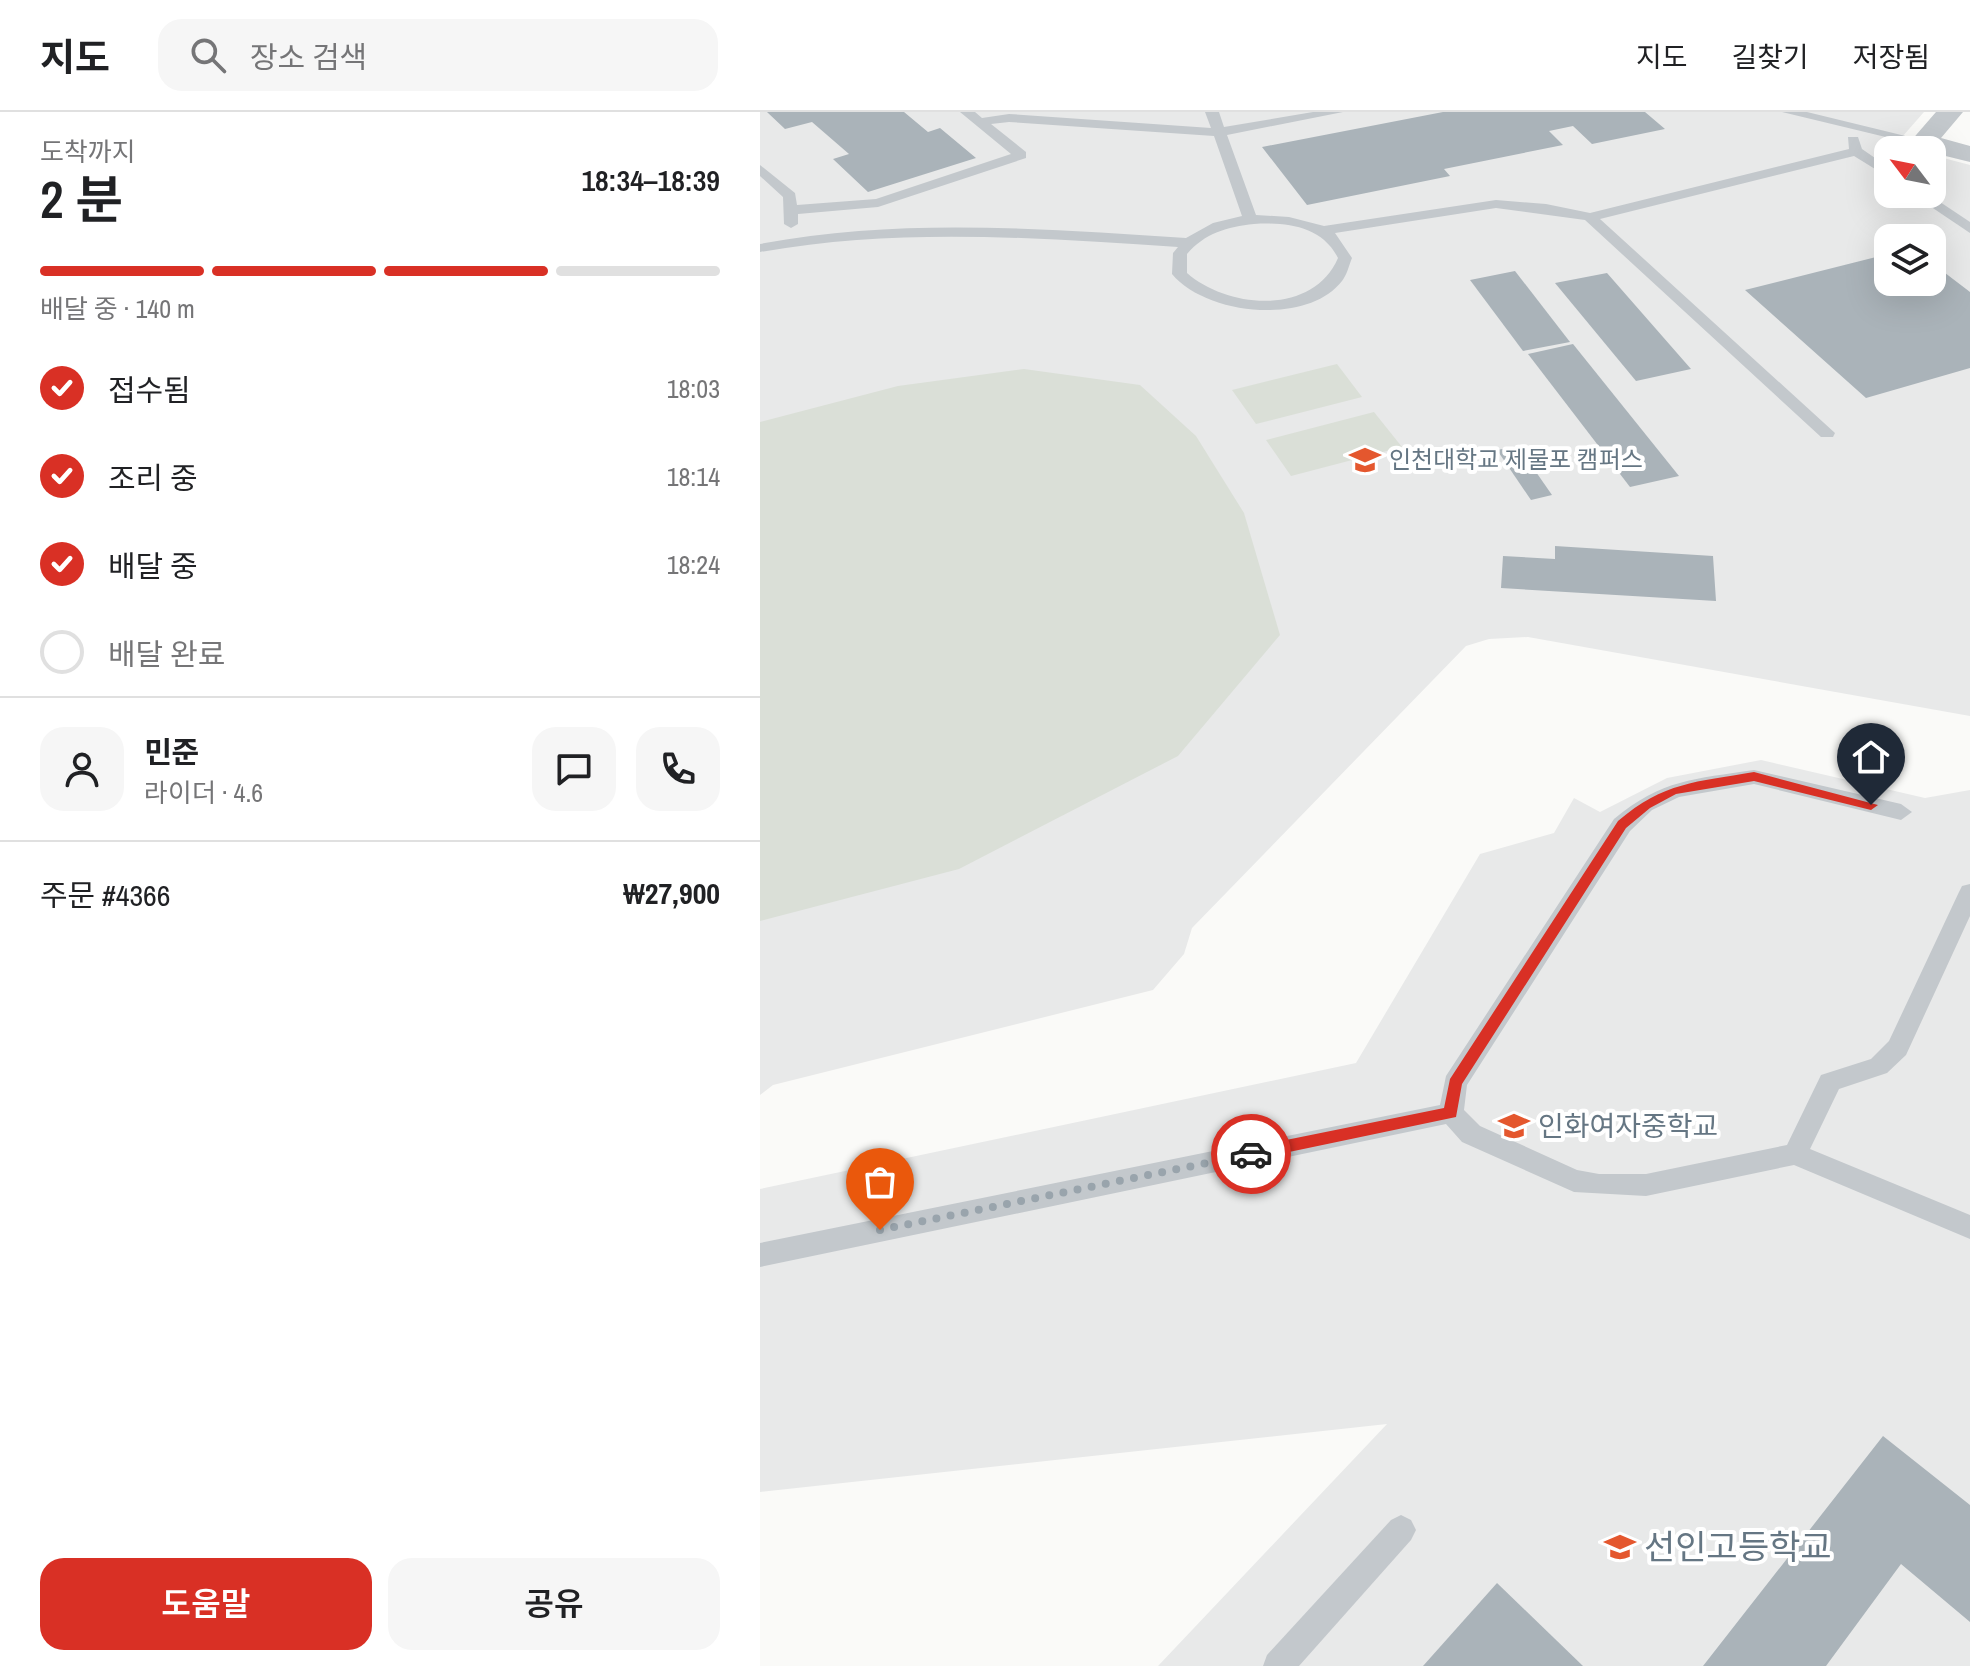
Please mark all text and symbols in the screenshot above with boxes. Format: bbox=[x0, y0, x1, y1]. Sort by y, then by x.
search box bbox=[158, 19, 718, 91]
text: 지도 bbox=[40, 32, 110, 83]
icon: search bbox=[186, 33, 230, 77]
text: 장소 검색 bbox=[250, 37, 367, 77]
text: 지도 bbox=[1636, 38, 1687, 76]
text: 길찾기 bbox=[1731, 38, 1809, 76]
text: 저장됨 bbox=[1853, 38, 1930, 76]
text: 도착까지 bbox=[40, 134, 136, 169]
north arrow bbox=[1874, 136, 1946, 208]
map controls bbox=[1874, 136, 1946, 296]
text: 18:34–18:39 bbox=[581, 160, 720, 200]
text: 2 분 bbox=[40, 164, 123, 234]
button: layers bbox=[1874, 224, 1946, 296]
text: 배달 중 · 140 m bbox=[40, 291, 195, 326]
icon: check bbox=[40, 366, 84, 410]
text: 접수됨 bbox=[108, 370, 191, 410]
text: 18:03 bbox=[667, 371, 720, 406]
school or university icon: 인천대학교 제물포 캠퍼스 bbox=[1348, 443, 1382, 477]
place label: 인천대학교 제물포 캠퍼스 bbox=[1389, 443, 1643, 475]
icon: check bbox=[40, 454, 84, 498]
text: 조리 중 bbox=[108, 458, 198, 498]
text: 18:14 bbox=[667, 459, 720, 494]
icon: check bbox=[40, 542, 84, 586]
text: 배달 중 bbox=[108, 546, 198, 586]
text: 18:24 bbox=[667, 547, 720, 582]
text: 배달 완료 bbox=[108, 634, 225, 674]
pin bbox=[1837, 723, 1905, 805]
button: person bbox=[40, 727, 124, 811]
button: chat bbox=[532, 727, 616, 811]
button: phone bbox=[636, 727, 720, 811]
text: 민준 bbox=[144, 732, 199, 772]
icon: home bbox=[1849, 735, 1893, 779]
text: 라이더 · 4.6 bbox=[144, 775, 263, 810]
text: ₩27,900 bbox=[623, 873, 720, 913]
text: 주문 #4366 bbox=[40, 875, 170, 915]
place label: 인화여자중학교 bbox=[1538, 1107, 1718, 1145]
school or university icon: 인화여자중학교 bbox=[1497, 1109, 1531, 1143]
courier bbox=[1211, 1114, 1291, 1194]
icon: car bbox=[1229, 1132, 1273, 1176]
pin bbox=[846, 1148, 914, 1230]
icon: bag bbox=[858, 1160, 902, 1204]
place label: 선인고등학교 bbox=[1644, 1524, 1832, 1570]
school or university icon: 선인고등학교 bbox=[1603, 1530, 1637, 1564]
button: 도움말 bbox=[40, 1558, 372, 1650]
button: 공유 bbox=[388, 1558, 720, 1650]

